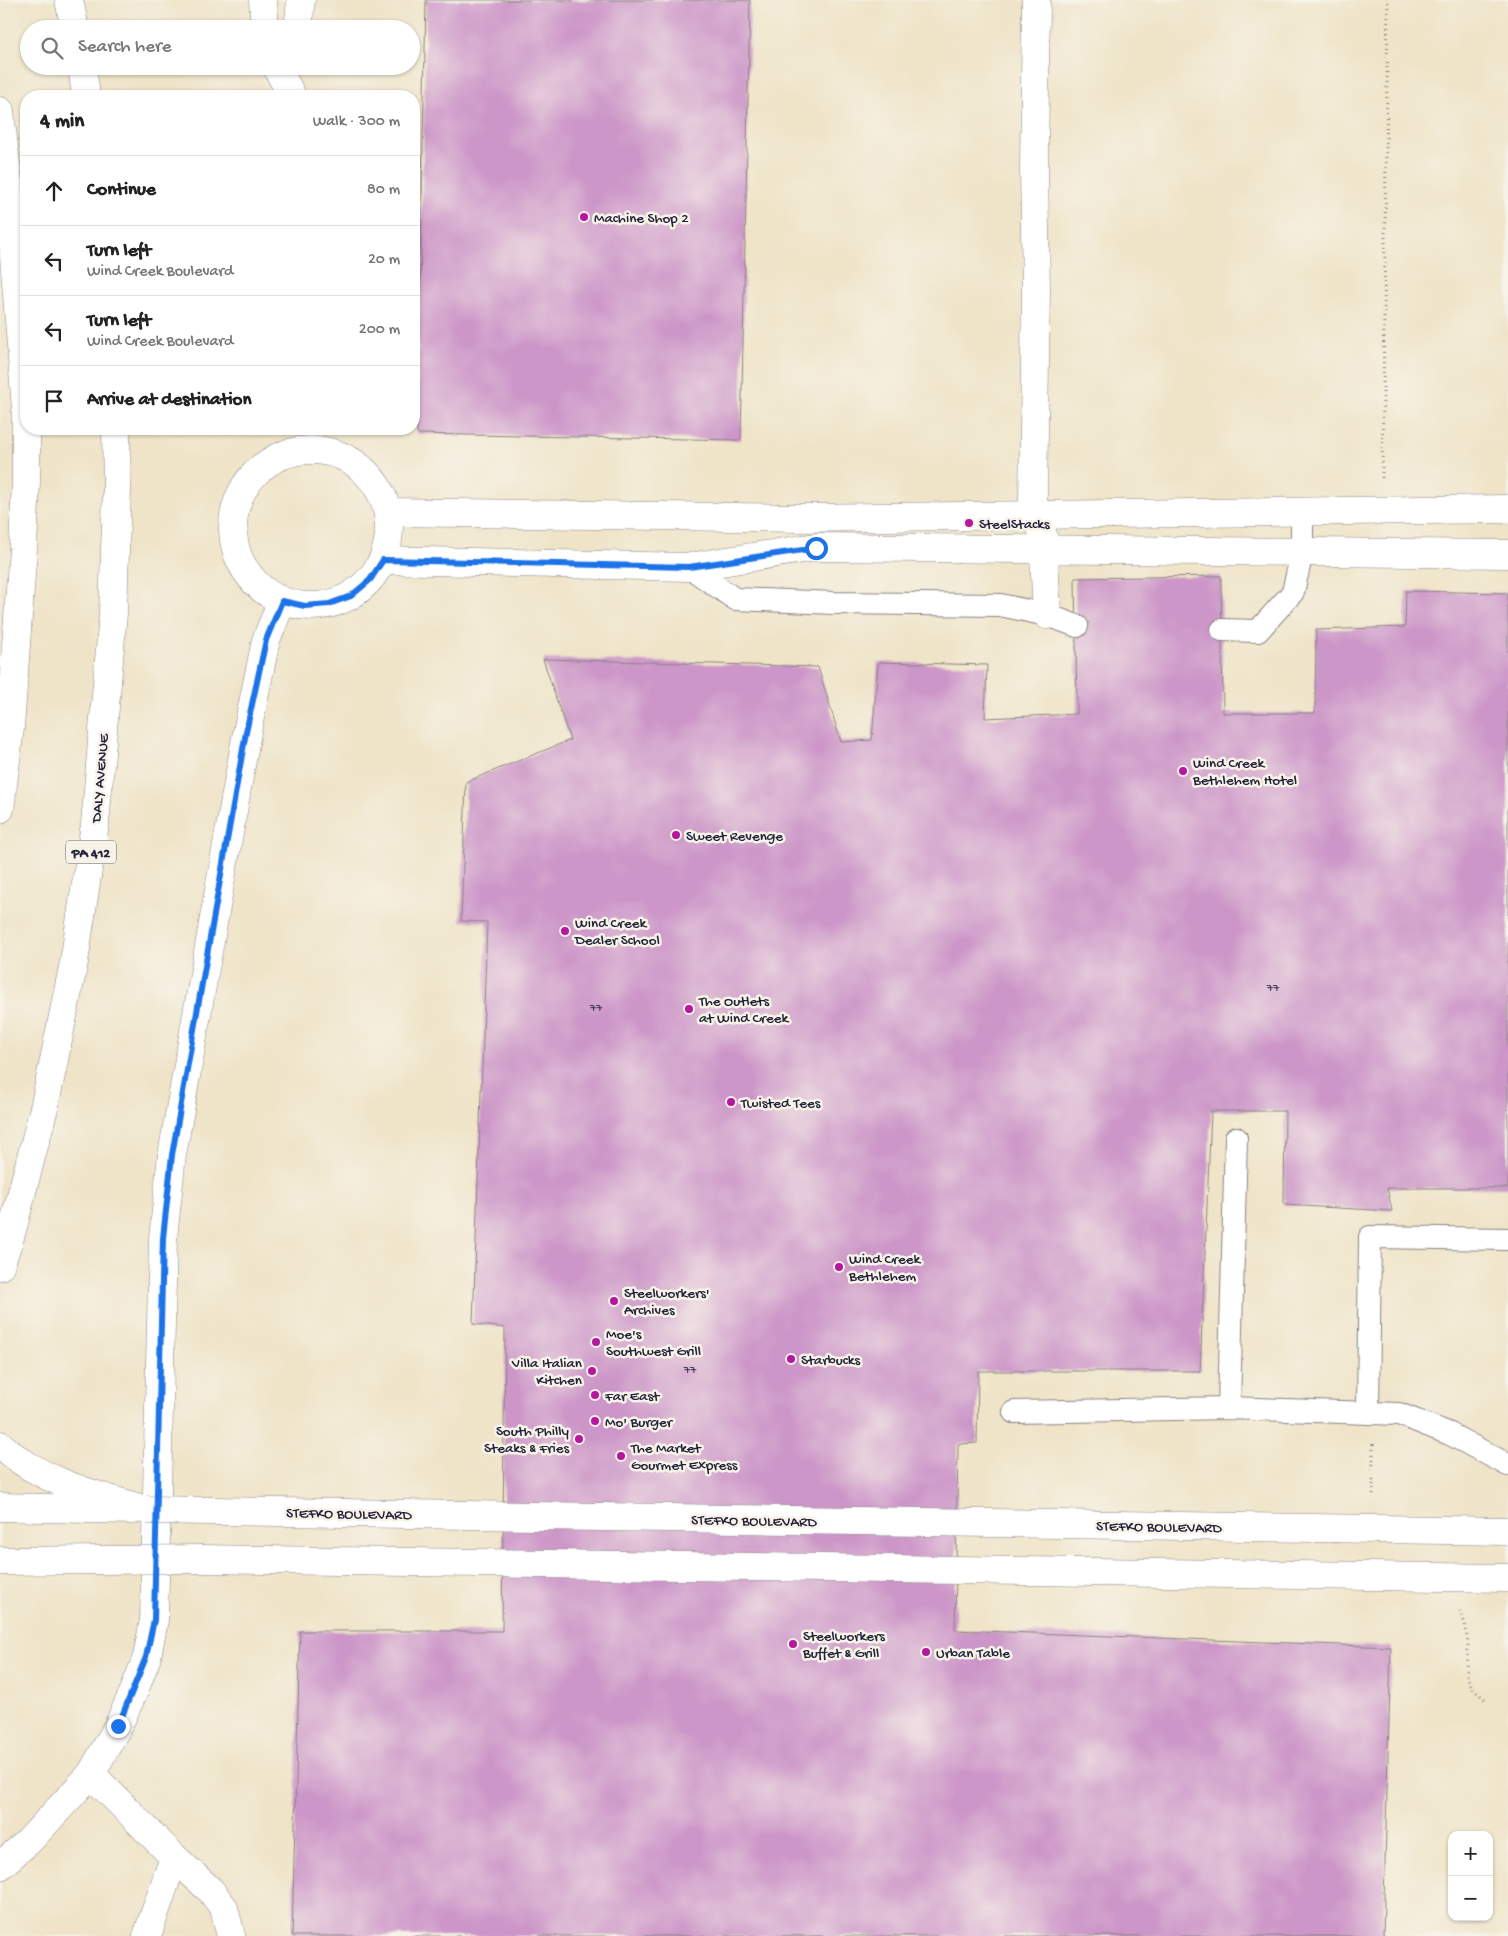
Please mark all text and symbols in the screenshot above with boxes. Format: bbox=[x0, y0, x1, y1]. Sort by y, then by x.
search box bbox=[20, 20, 420, 75]
icon: search bbox=[38, 34, 66, 62]
text: Search here bbox=[78, 36, 172, 59]
text: 4 min bbox=[40, 110, 84, 135]
text: Walk · 300 m bbox=[313, 113, 400, 132]
icon: ahead bbox=[40, 177, 68, 205]
text: Continue bbox=[87, 179, 156, 202]
text: 80 m bbox=[367, 181, 400, 200]
place label: Machine Shop 2 bbox=[594, 210, 689, 228]
marker: Machine Shop 2 bbox=[578, 211, 590, 223]
text: Turn left bbox=[87, 240, 151, 263]
icon: left bbox=[40, 247, 68, 275]
text: 20 m bbox=[368, 251, 400, 270]
text: Wind Creek Boulevard bbox=[87, 263, 233, 282]
text: Turn left bbox=[87, 310, 151, 333]
icon: left bbox=[40, 317, 68, 345]
text: 200 m bbox=[359, 321, 400, 340]
text: Wind Creek Boulevard bbox=[87, 333, 233, 352]
icon: arrive bbox=[40, 387, 68, 415]
text: Arrive at destination bbox=[87, 389, 251, 412]
place label: SteelStacks bbox=[979, 516, 1050, 534]
marker: SteelStacks bbox=[963, 517, 975, 529]
route start bbox=[805, 537, 828, 560]
street label: DALY AVENUE bbox=[88, 732, 114, 824]
place label: Wind Creek Bethlehem Hotel bbox=[1192, 755, 1297, 790]
marker: Wind Creek Bethlehem Hotel bbox=[1177, 765, 1189, 777]
place label: Sweet Revenge bbox=[686, 828, 783, 846]
marker: Sweet Revenge bbox=[670, 829, 682, 841]
road number: PA 412 bbox=[66, 840, 116, 864]
place label: Wind Creek Dealer School bbox=[574, 915, 660, 950]
marker: Wind Creek Dealer School bbox=[559, 925, 571, 937]
house number: 77 bbox=[1266, 982, 1280, 996]
place label: The Outlets at Wind Creek bbox=[698, 993, 789, 1028]
house number: 77 bbox=[589, 1002, 603, 1016]
marker: The Outlets at Wind Creek bbox=[683, 1003, 695, 1015]
place label: Twisted Tees bbox=[740, 1095, 821, 1113]
marker: Twisted Tees bbox=[725, 1096, 737, 1108]
place label: Wind Creek Bethlehem bbox=[848, 1251, 921, 1286]
marker: Wind Creek Bethlehem bbox=[833, 1261, 845, 1273]
place label: Steelworkers' Archives bbox=[624, 1285, 710, 1320]
marker: Steelworkers' Archives bbox=[608, 1295, 620, 1307]
place label: Moe's Southwest Grill bbox=[606, 1326, 701, 1361]
marker: Moe's Southwest Grill bbox=[590, 1336, 602, 1348]
place label: Starbucks bbox=[801, 1352, 860, 1370]
marker: Starbucks bbox=[785, 1353, 797, 1365]
place label: Villa Italian Kitchen bbox=[511, 1355, 582, 1390]
house number: 77 bbox=[683, 1364, 697, 1378]
marker: Villa Italian Kitchen bbox=[586, 1365, 598, 1377]
place label: Far East bbox=[604, 1388, 661, 1406]
marker: Far East bbox=[589, 1389, 601, 1401]
place label: Mo' Burger bbox=[605, 1414, 674, 1432]
marker: Mo' Burger bbox=[589, 1415, 601, 1427]
place label: South Philly Steaks & Fries bbox=[484, 1423, 570, 1458]
marker: South Philly Steaks & Fries bbox=[573, 1433, 585, 1445]
place label: The Market Gourmet Express bbox=[630, 1440, 738, 1475]
marker: The Market Gourmet Express bbox=[615, 1450, 627, 1462]
street label: STEFKO BOULEVARD bbox=[286, 1505, 412, 1525]
street label: STEFKO BOULEVARD bbox=[691, 1512, 817, 1532]
street label: STEFKO BOULEVARD bbox=[1096, 1518, 1222, 1538]
place label: Steelworkers Buffet & Grill bbox=[802, 1628, 885, 1663]
marker: Steelworkers Buffet & Grill bbox=[787, 1638, 799, 1650]
place label: Urban Table bbox=[936, 1645, 1010, 1663]
marker: Urban Table bbox=[920, 1646, 932, 1658]
route end bbox=[107, 1715, 130, 1738]
map controls bbox=[1448, 1831, 1493, 1921]
button: + bbox=[1448, 1831, 1493, 1876]
button: − bbox=[1448, 1876, 1493, 1921]

